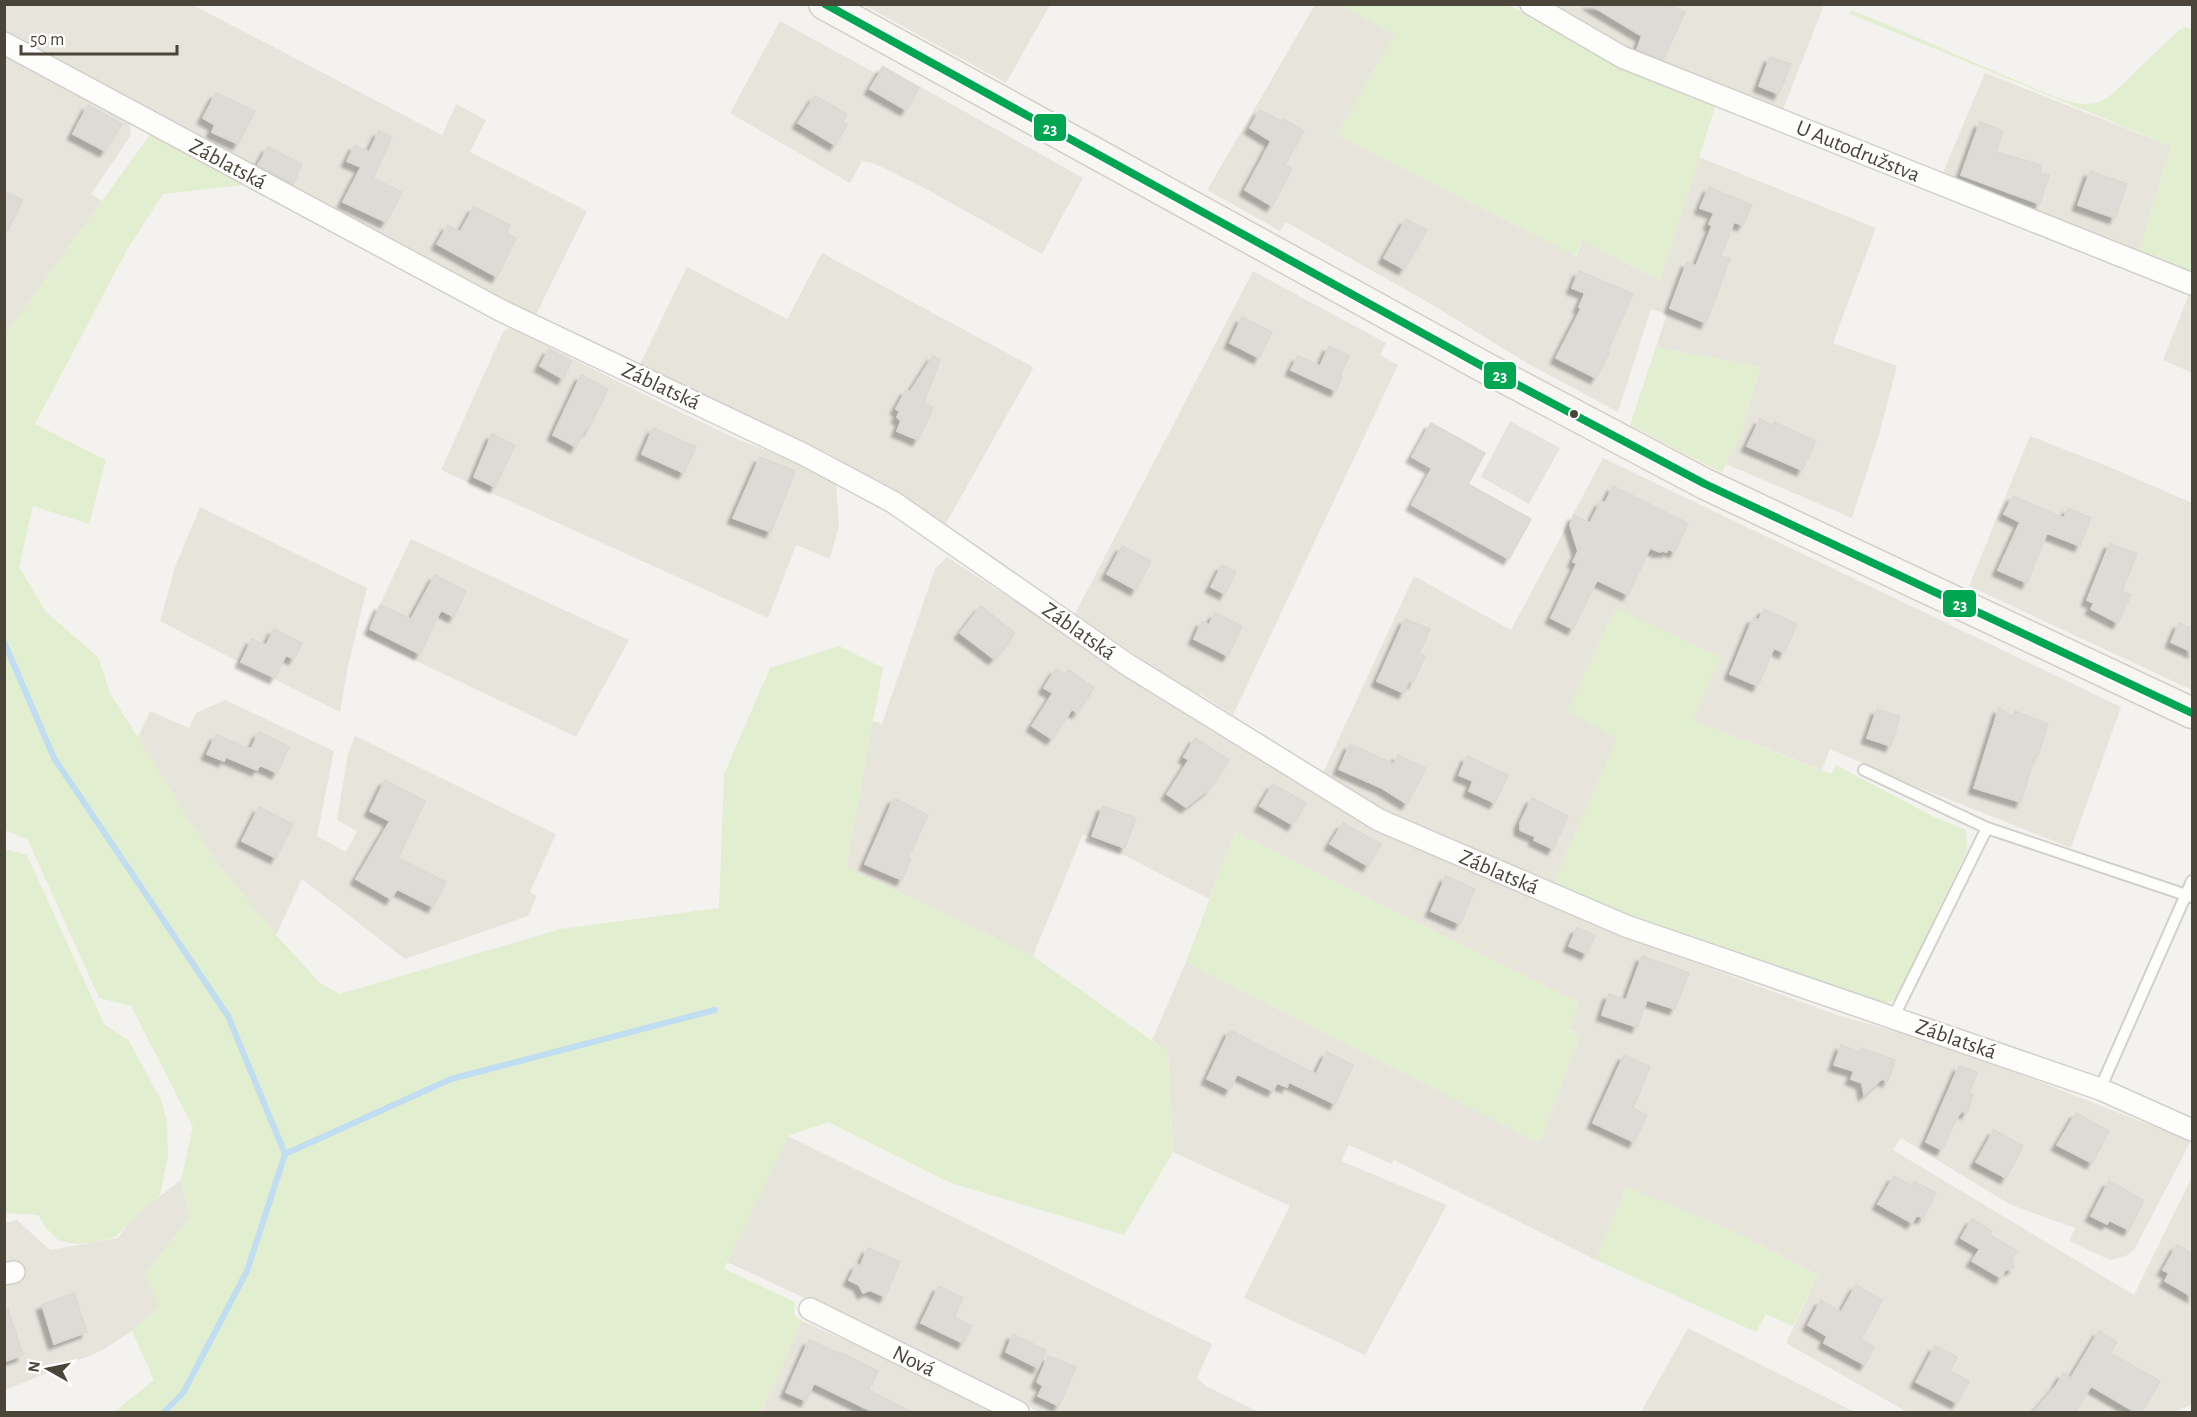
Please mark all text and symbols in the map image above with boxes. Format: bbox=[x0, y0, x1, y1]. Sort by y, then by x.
scale bar bbox=[21, 18, 177, 56]
text: 50 m bbox=[30, 31, 64, 49]
line badge: 23 bbox=[1033, 113, 1067, 142]
street label: U Autodružstva bbox=[1793, 116, 1923, 186]
text: 23 bbox=[1043, 121, 1057, 137]
street label: Záblatská bbox=[186, 135, 270, 193]
street label: Záblatská bbox=[618, 358, 704, 414]
line badge: 23 bbox=[1483, 361, 1517, 390]
text: 23 bbox=[1493, 368, 1507, 384]
unlabelled marker bbox=[1568, 408, 1580, 420]
line badge: 23 bbox=[1942, 589, 1977, 618]
text: 23 bbox=[1953, 597, 1967, 613]
street label: Záblatská bbox=[1038, 598, 1120, 664]
street label: Záblatská bbox=[1456, 846, 1542, 898]
street label: Záblatská bbox=[1913, 1015, 1999, 1063]
north arrow bbox=[18, 1339, 78, 1399]
street label: Nová bbox=[889, 1341, 939, 1381]
text: N bbox=[25, 1360, 43, 1374]

